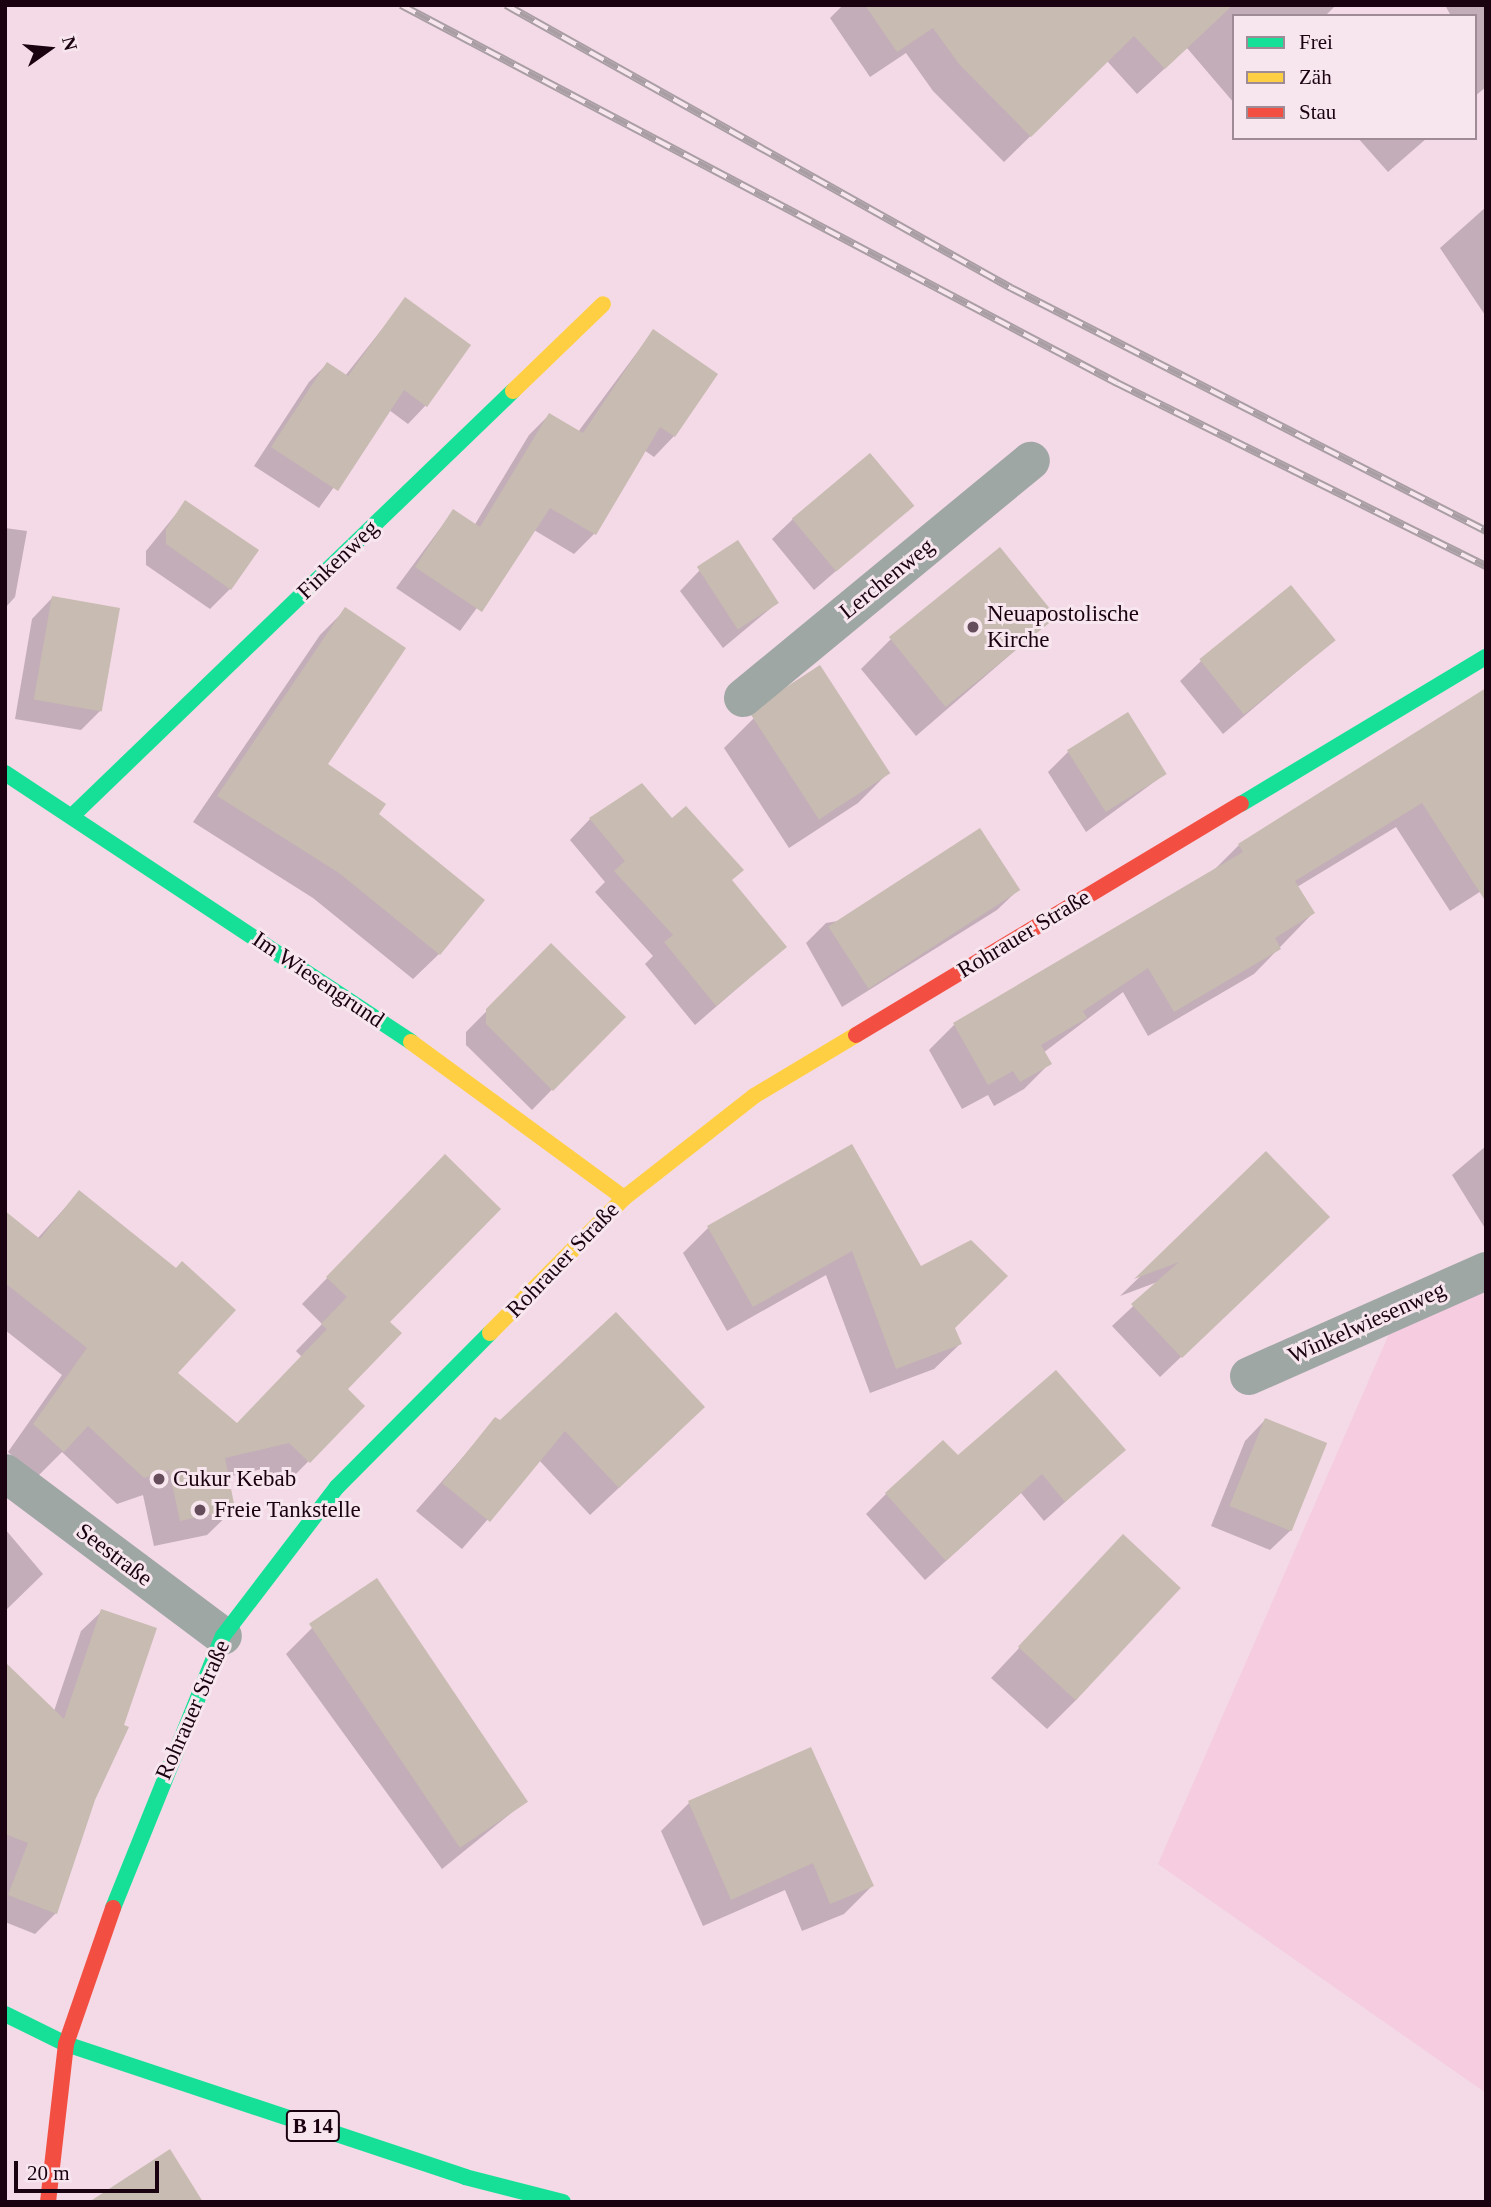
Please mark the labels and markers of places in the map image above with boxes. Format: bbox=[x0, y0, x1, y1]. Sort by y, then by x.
place label: Neuapostolische Kirche bbox=[987, 600, 1139, 654]
marker: Neuapostolische Kirche bbox=[965, 619, 981, 635]
place label: Cukur Kebab bbox=[173, 1465, 296, 1493]
marker: Cukur Kebab bbox=[151, 1471, 167, 1487]
place label: Freie Tankstelle bbox=[214, 1496, 361, 1524]
marker: Freie Tankstelle bbox=[192, 1502, 208, 1518]

